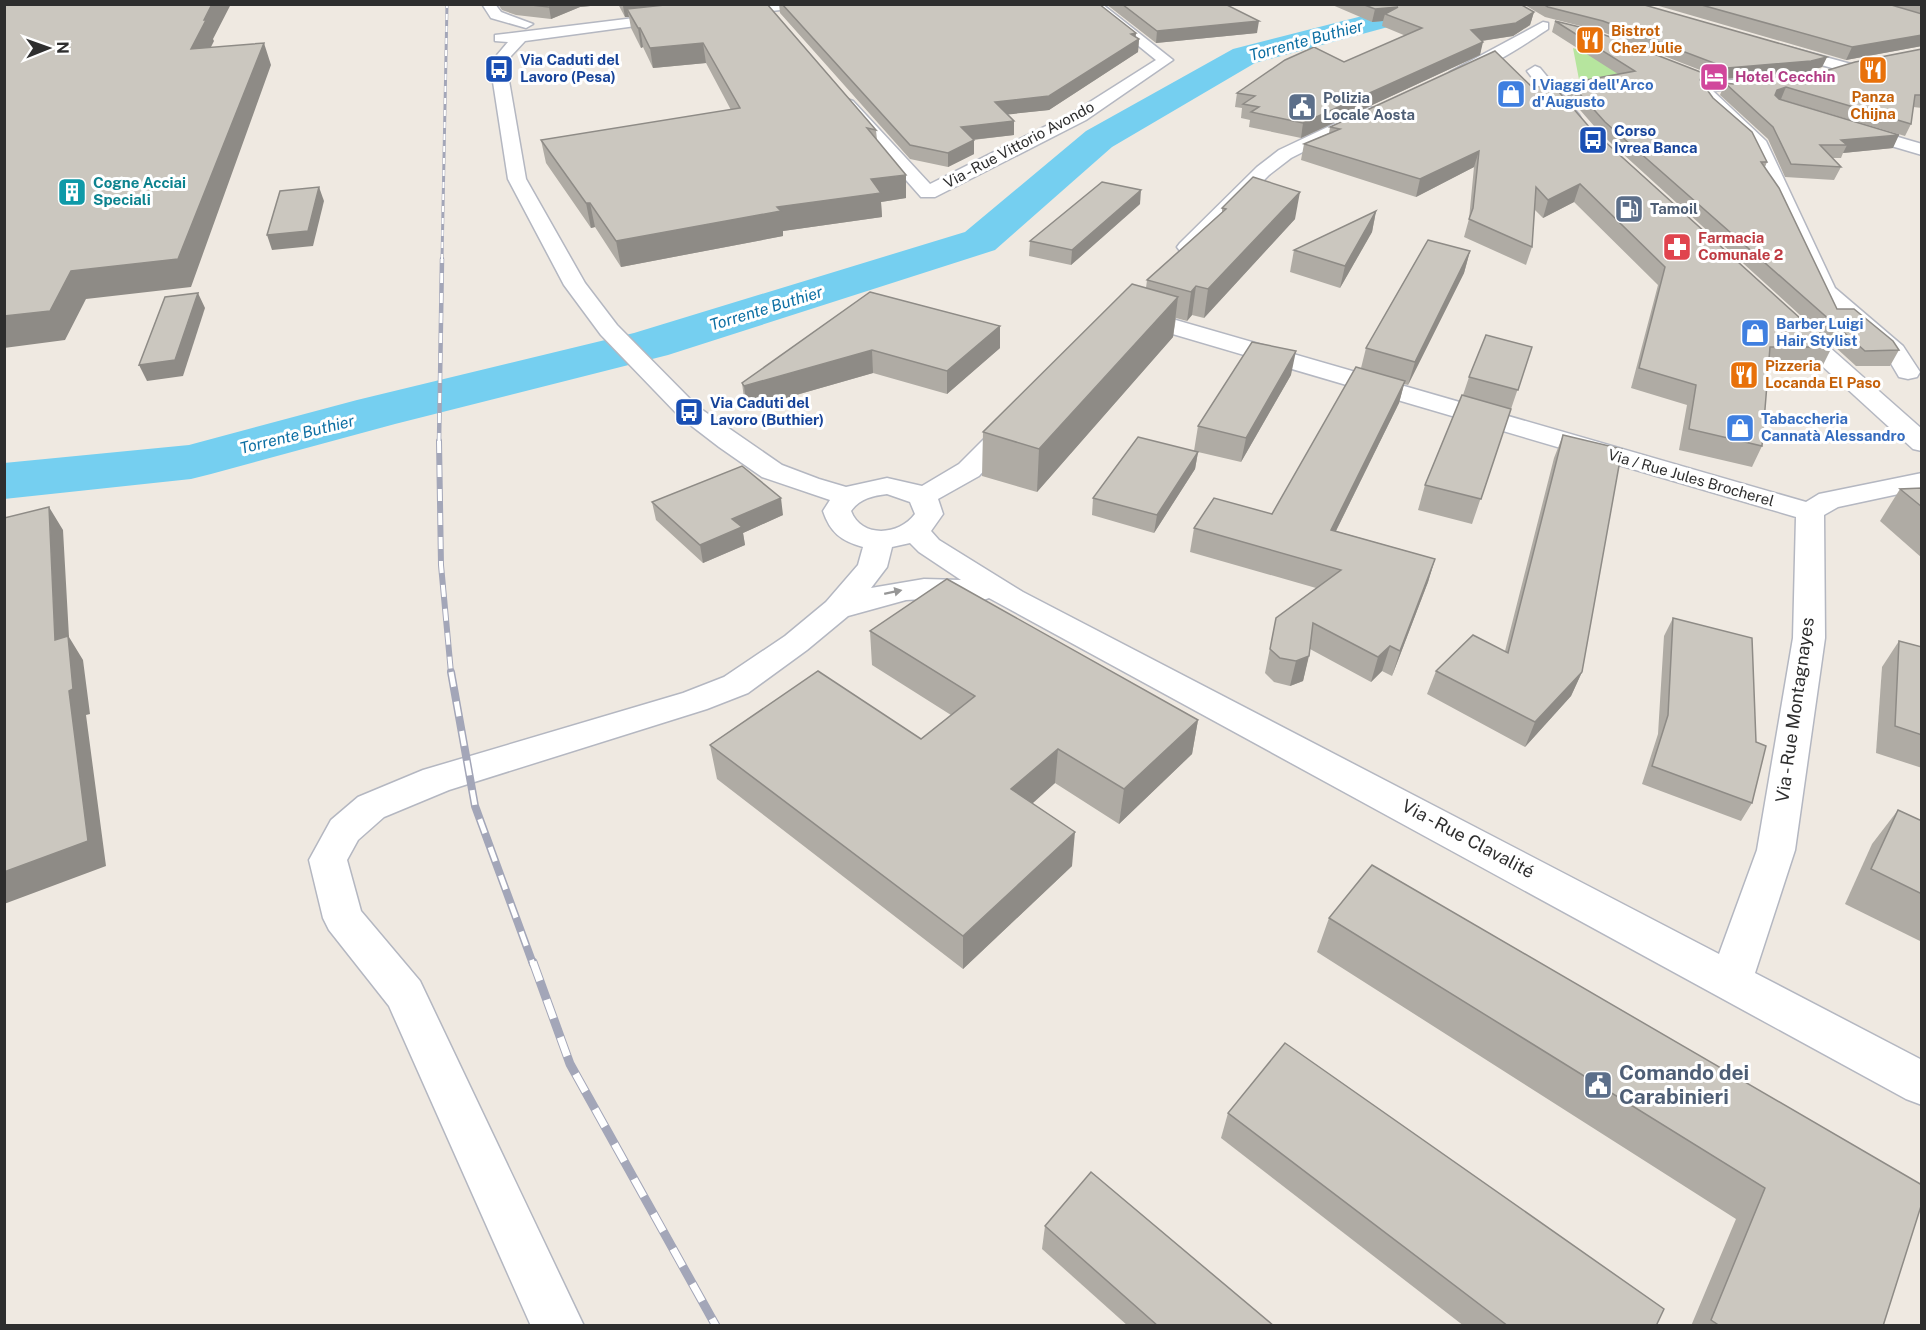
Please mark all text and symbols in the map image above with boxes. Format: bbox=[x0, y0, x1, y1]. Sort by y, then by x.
water label: Torrente Buthier bbox=[1247, 16, 1366, 65]
north arrow bbox=[18, 18, 78, 78]
place label: Bistrot Chez Julie bbox=[1611, 22, 1682, 56]
restaurant icon: Bistrot Chez Julie bbox=[1574, 24, 1606, 56]
text: N bbox=[53, 41, 72, 54]
place label: Via Caduti del Lavoro (Pesa) bbox=[520, 51, 620, 85]
bus stop icon: Via Caduti del Lavoro (Pesa) bbox=[483, 53, 515, 85]
restaurant icon: Panza Chijna bbox=[1857, 54, 1889, 86]
hotel icon: Hotel Cecchin bbox=[1698, 61, 1730, 93]
place label: Hotel Cecchin bbox=[1735, 68, 1835, 85]
place label: I Viaggi dell'Arco d'Augusto bbox=[1532, 76, 1654, 110]
shop icon: I Viaggi dell'Arco d'Augusto bbox=[1495, 78, 1527, 110]
place label: Panza Chijna bbox=[1850, 88, 1896, 122]
place label: Polizia Locale Aosta bbox=[1323, 89, 1415, 123]
public building icon: Polizia Locale Aosta bbox=[1286, 91, 1318, 123]
street label: Via - Rue Vittorio Avondo bbox=[941, 98, 1097, 191]
place label: Corso Ivrea Banca bbox=[1614, 122, 1697, 156]
bus stop icon: Corso Ivrea Banca bbox=[1577, 124, 1609, 156]
place label: Cogne Acciai Speciali bbox=[93, 174, 186, 208]
building icon: Cogne Acciai Speciali bbox=[56, 176, 88, 208]
fuel station icon: Tamoil bbox=[1613, 193, 1645, 225]
place label: Tamoil bbox=[1650, 200, 1698, 217]
place label: Farmacia Comunale 2 bbox=[1698, 229, 1783, 263]
pharmacy icon: Farmacia Comunale 2 bbox=[1661, 231, 1693, 263]
water label: Torrente Buthier bbox=[707, 282, 826, 335]
place label: Barber Luigi Hair Stylist bbox=[1776, 315, 1863, 349]
shop icon: Barber Luigi Hair Stylist bbox=[1739, 317, 1771, 349]
place label: Pizzeria Locanda El Paso bbox=[1765, 357, 1881, 391]
restaurant icon: Pizzeria Locanda El Paso bbox=[1728, 359, 1760, 391]
place label: Via Caduti del Lavoro (Buthier) bbox=[710, 394, 824, 428]
bus stop icon: Via Caduti del Lavoro (Buthier) bbox=[673, 396, 705, 428]
place label: Tabaccheria Cannatà Alessandro bbox=[1761, 410, 1906, 444]
water label: Torrente Buthier bbox=[238, 411, 357, 458]
shop icon: Tabaccheria Cannatà Alessandro bbox=[1724, 412, 1756, 444]
street label: Via / Rue Jules Brocherel bbox=[1606, 446, 1776, 509]
one-way arrow bbox=[884, 586, 902, 596]
street label: Via - Rue Montagnayes bbox=[1771, 616, 1818, 804]
street label: Via - Rue Clavalité bbox=[1398, 795, 1538, 882]
place label: Comando dei Carabinieri bbox=[1619, 1060, 1749, 1109]
public building icon: Comando dei Carabinieri bbox=[1582, 1069, 1614, 1101]

